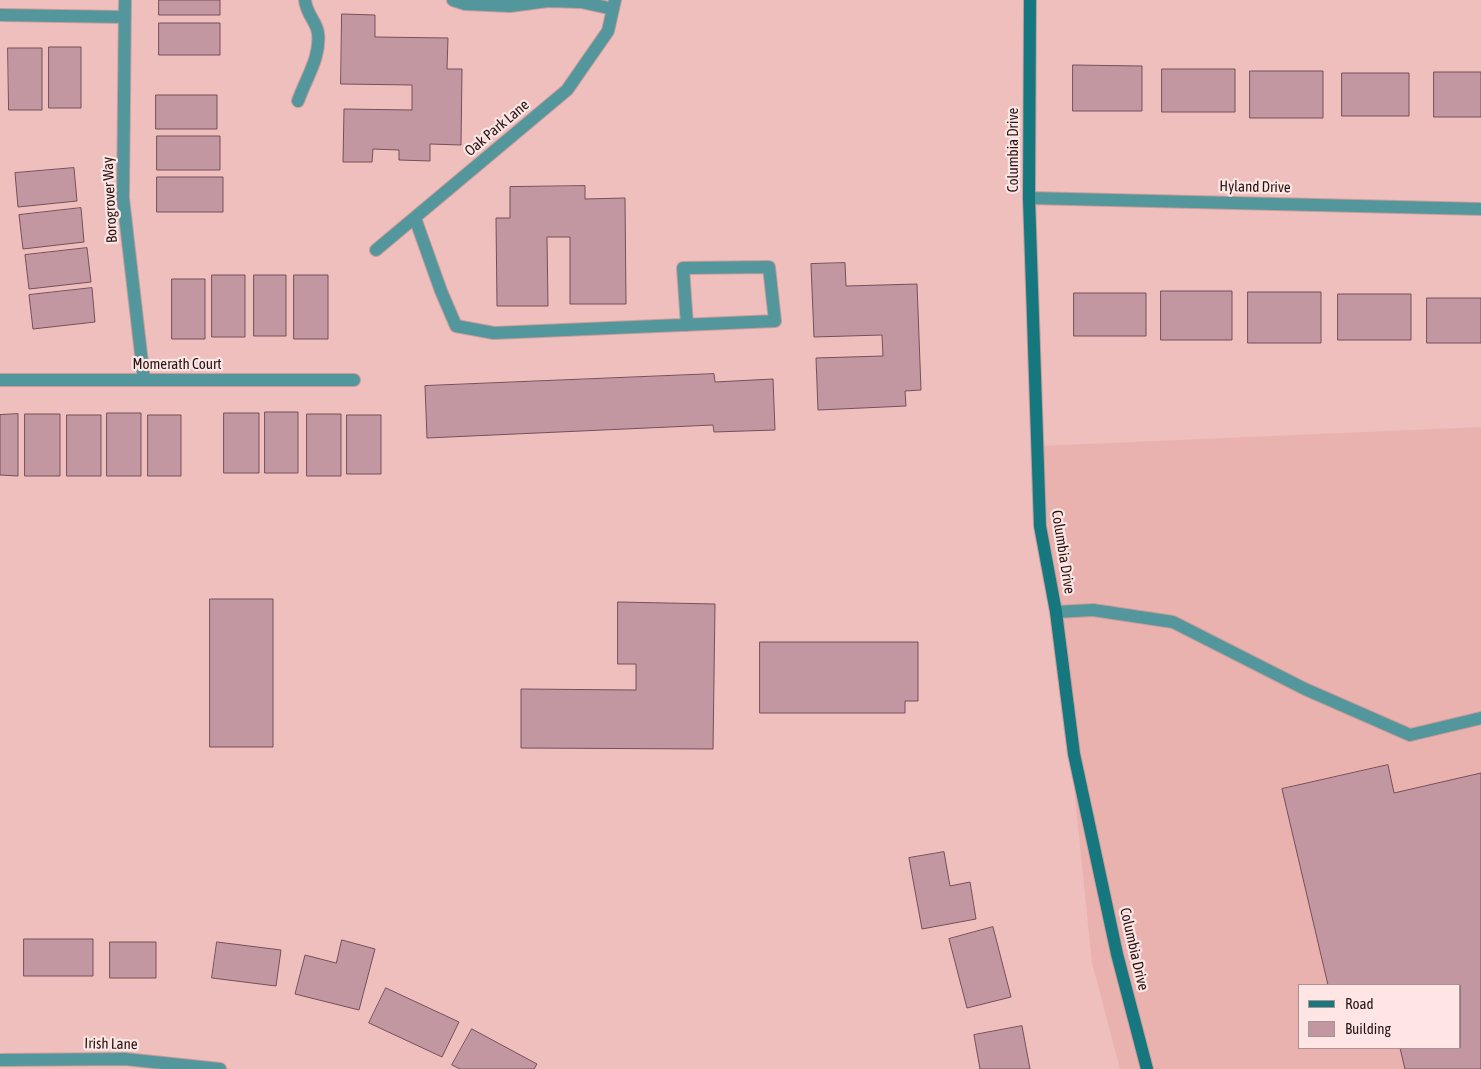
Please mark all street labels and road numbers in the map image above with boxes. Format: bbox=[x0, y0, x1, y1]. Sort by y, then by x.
street label: Oak Park Lane bbox=[461, 96, 533, 160]
street label: Columbia Drive bbox=[1004, 108, 1022, 192]
street label: Borogrover Way bbox=[99, 156, 121, 244]
street label: Hyland Drive bbox=[1219, 177, 1291, 197]
street label: Momerath Court bbox=[132, 355, 222, 373]
street label: Columbia Drive bbox=[1047, 509, 1079, 595]
street label: Columbia Drive bbox=[1116, 906, 1152, 992]
street label: Irish Lane bbox=[84, 1035, 138, 1053]

